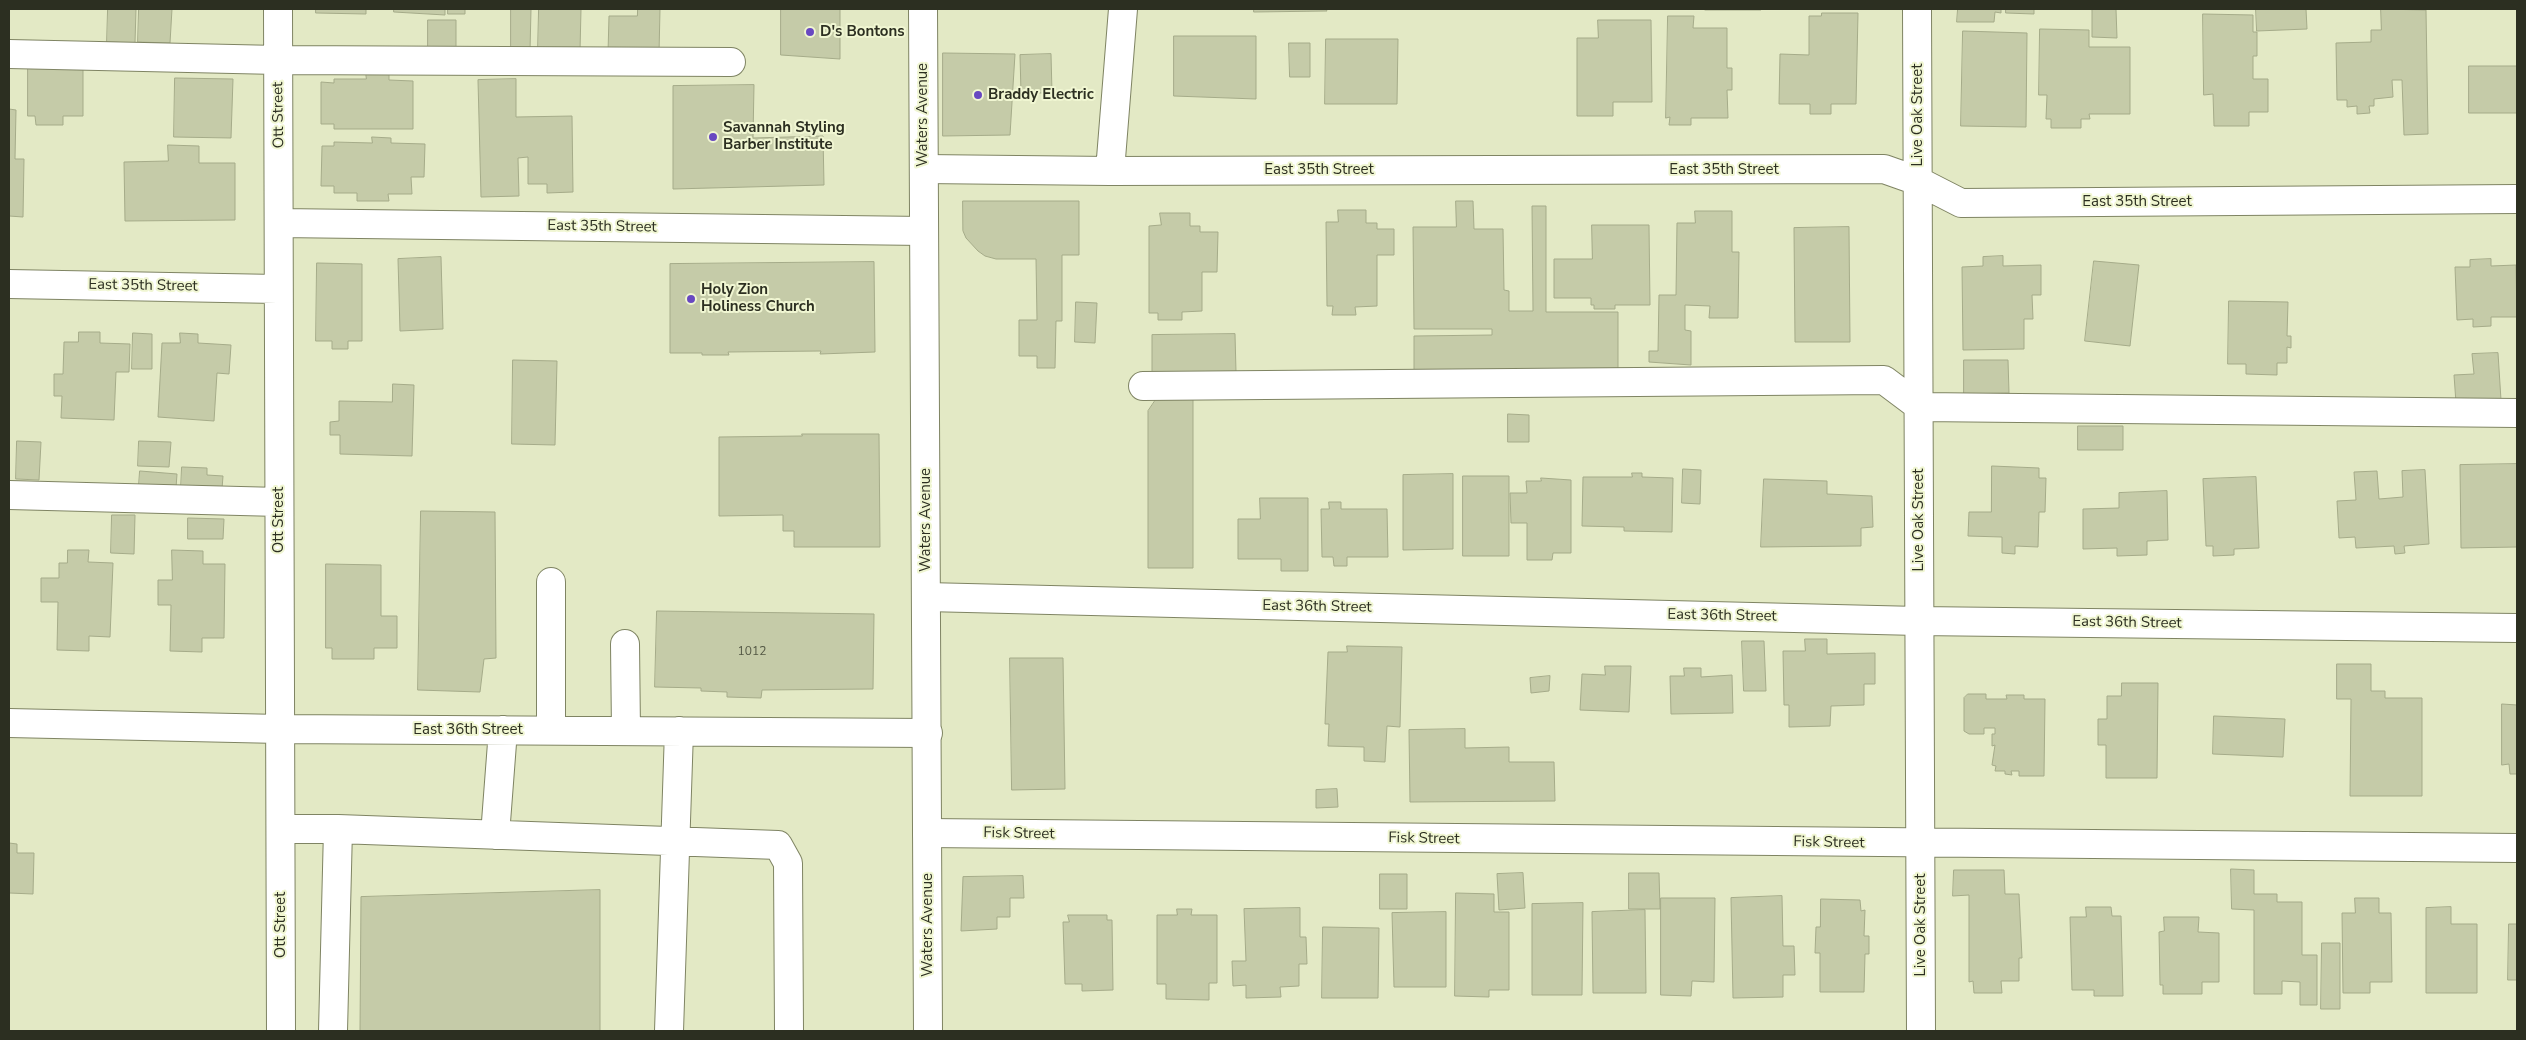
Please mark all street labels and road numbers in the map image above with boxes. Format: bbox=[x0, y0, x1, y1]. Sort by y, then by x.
street label: Waters Avenue bbox=[914, 63, 932, 167]
street label: Live Oak Street bbox=[1909, 64, 1927, 166]
street label: Ott Street bbox=[269, 82, 289, 148]
street label: East 35th Street bbox=[1264, 161, 1374, 179]
street label: East 35th Street bbox=[1669, 161, 1779, 179]
street label: East 35th Street bbox=[2082, 193, 2192, 211]
street label: East 35th Street bbox=[547, 217, 657, 237]
street label: East 35th Street bbox=[88, 276, 198, 296]
street label: Waters Avenue bbox=[917, 468, 935, 572]
street label: Live Oak Street bbox=[1910, 469, 1928, 571]
street label: Ott Street bbox=[270, 487, 288, 553]
street label: East 36th Street bbox=[1262, 597, 1372, 617]
street label: East 36th Street bbox=[1667, 606, 1777, 626]
street label: East 36th Street bbox=[2072, 613, 2182, 633]
street label: East 36th Street bbox=[413, 721, 523, 739]
street label: Fisk Street bbox=[983, 824, 1055, 844]
street label: Fisk Street bbox=[1388, 829, 1460, 849]
street label: Fisk Street bbox=[1793, 833, 1865, 853]
street label: Waters Avenue bbox=[919, 873, 937, 977]
street label: Live Oak Street bbox=[1912, 874, 1930, 976]
street label: Ott Street bbox=[272, 892, 290, 958]

